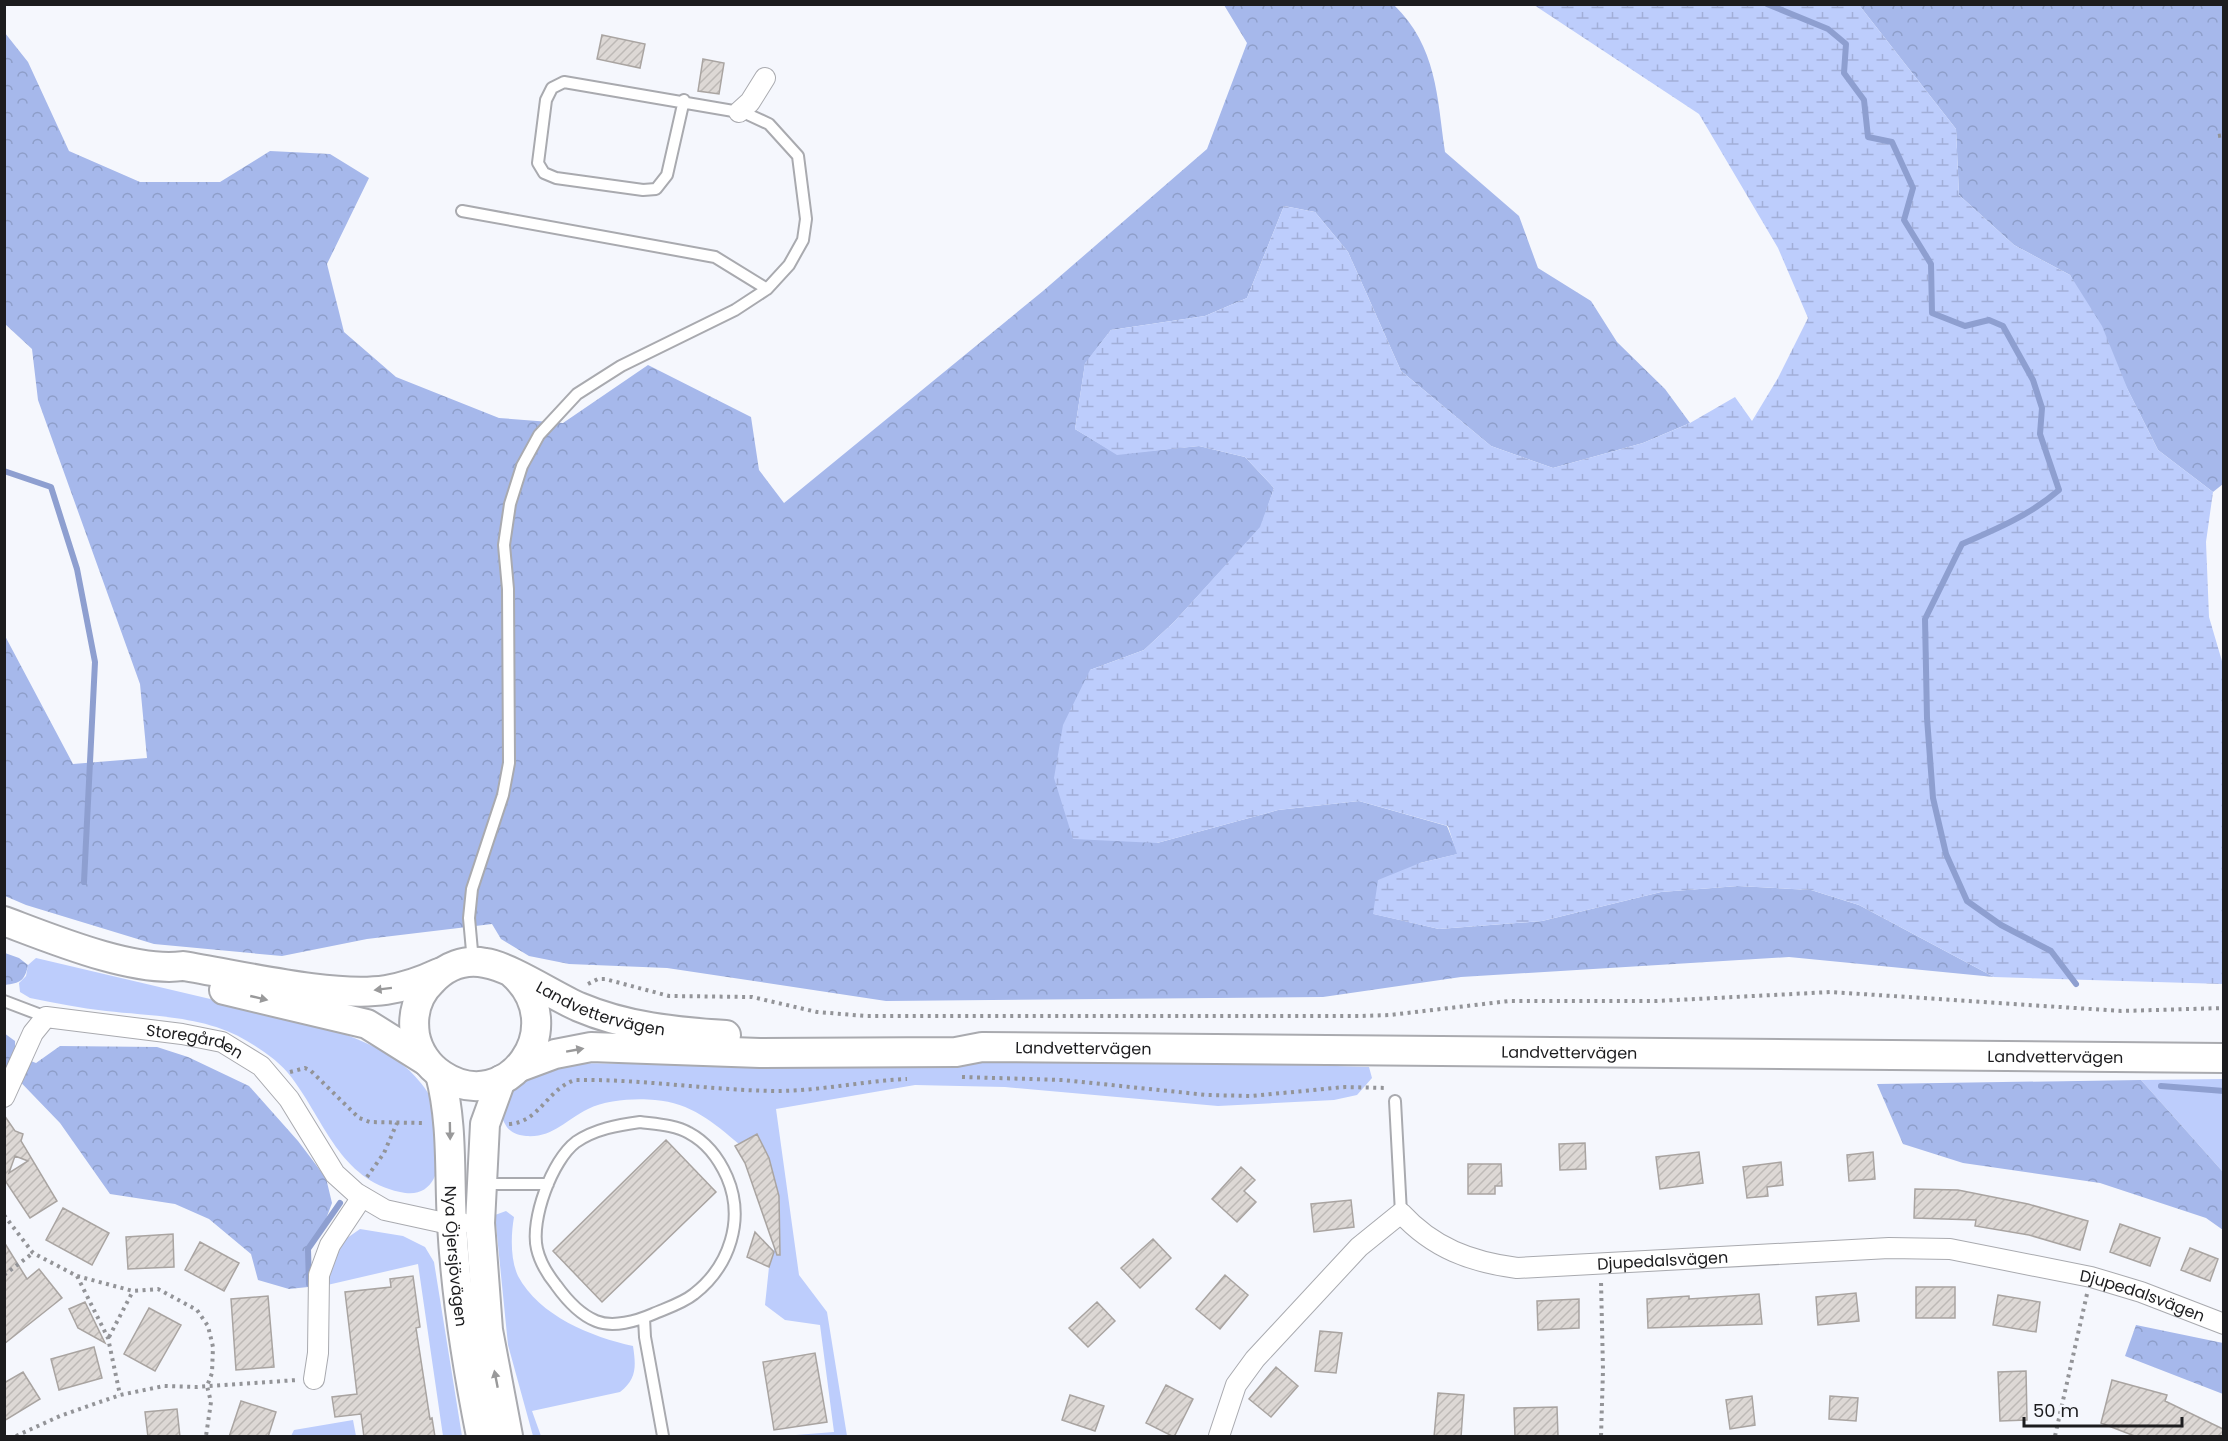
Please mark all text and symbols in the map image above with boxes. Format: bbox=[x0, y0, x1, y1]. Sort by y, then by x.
street label: Landvettervägen bbox=[532, 975, 667, 1041]
one-way arrow bbox=[374, 984, 393, 994]
one-way arrow bbox=[250, 994, 269, 1003]
street label: Storegården bbox=[145, 1018, 248, 1064]
street label: Landvettervägen bbox=[1015, 1036, 1152, 1060]
street label: Landvettervägen bbox=[1501, 1040, 1638, 1064]
street label: Landvettervägen bbox=[1987, 1044, 2124, 1069]
one-way arrow bbox=[566, 1045, 585, 1054]
one-way arrow bbox=[445, 1122, 455, 1141]
street label: Nya Öjersjövägen bbox=[439, 1185, 474, 1328]
street label: Djupedalsvägen bbox=[1597, 1245, 1729, 1275]
street label: Djupedalsvägen bbox=[2078, 1264, 2208, 1327]
one-way arrow bbox=[491, 1369, 500, 1388]
scale bar bbox=[2024, 1390, 2182, 1428]
text: 50 m bbox=[2033, 1398, 2079, 1423]

